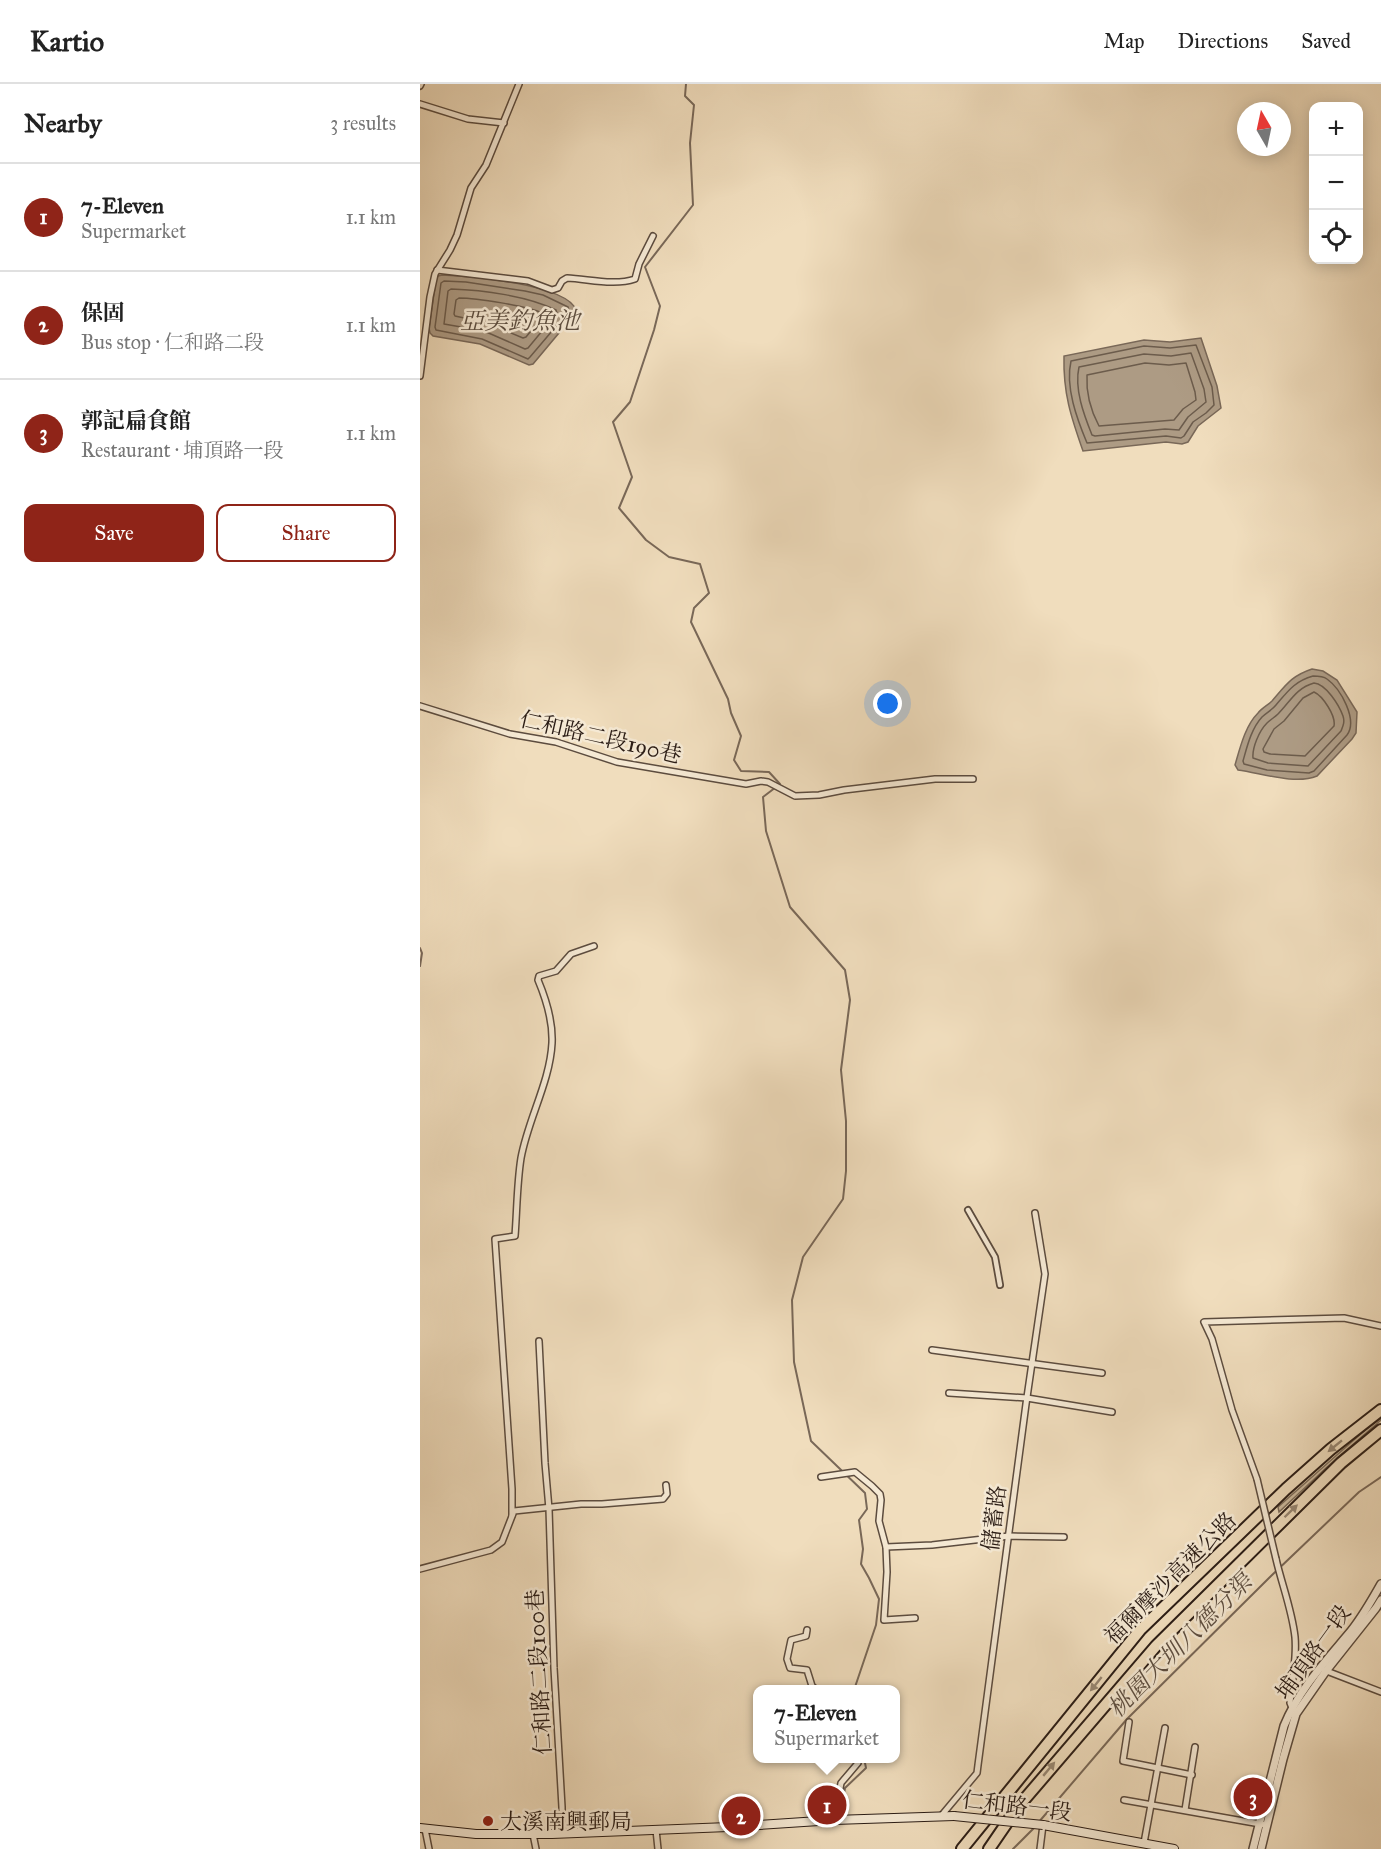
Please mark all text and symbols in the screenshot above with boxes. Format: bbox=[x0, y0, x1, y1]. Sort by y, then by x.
text: Kartio bbox=[30, 24, 104, 59]
text: Map bbox=[1104, 28, 1145, 54]
text: Directions bbox=[1178, 28, 1268, 54]
text: Saved bbox=[1301, 28, 1351, 54]
north arrow bbox=[1237, 102, 1291, 156]
map controls bbox=[1309, 102, 1363, 264]
button: + bbox=[1309, 102, 1363, 156]
text: Nearby bbox=[24, 107, 102, 139]
text: 3 results bbox=[330, 111, 396, 135]
button: − bbox=[1309, 156, 1363, 210]
text: 7-Eleven bbox=[81, 192, 164, 219]
text: 1 bbox=[40, 205, 47, 229]
text: 1.1 km bbox=[346, 205, 396, 229]
button: locate bbox=[1309, 210, 1363, 264]
text: Supermarket bbox=[81, 219, 186, 243]
text: 保固 bbox=[81, 299, 125, 326]
water label: 亞美釣魚池 bbox=[460, 306, 583, 336]
text: 2 bbox=[39, 313, 48, 337]
text: 1.1 km bbox=[346, 313, 396, 337]
text: Bus stop · 仁和路二段 bbox=[81, 330, 264, 354]
text: 郭記扁食館 bbox=[81, 407, 191, 434]
text: 3 bbox=[40, 421, 48, 445]
text: 1.1 km bbox=[346, 421, 396, 445]
text: Restaurant · 埔頂路一段 bbox=[81, 438, 284, 462]
button: Save bbox=[24, 504, 204, 562]
button: Share bbox=[216, 504, 396, 562]
your location bbox=[873, 689, 902, 718]
street label: 仁和路二段190巷 bbox=[518, 705, 684, 769]
one-way arrow bbox=[1328, 1439, 1343, 1452]
street label: 儲蓄路 bbox=[977, 1484, 1011, 1552]
one-way arrow bbox=[1284, 1504, 1299, 1518]
street label: 福爾摩沙高速公路 bbox=[1098, 1506, 1242, 1650]
water label: 桃園大圳八德分渠 bbox=[1102, 1564, 1261, 1723]
street label: 仁和路二段100巷 bbox=[521, 1588, 557, 1756]
street label: 埔頂路一段 bbox=[1270, 1600, 1356, 1704]
one-way arrow bbox=[1089, 1676, 1102, 1692]
popup bbox=[753, 1685, 900, 1763]
text: 7-Eleven bbox=[774, 1699, 857, 1726]
text: Supermarket bbox=[774, 1726, 879, 1750]
one-way arrow bbox=[1043, 1761, 1056, 1777]
pin: 3 bbox=[1234, 1774, 1272, 1820]
pin: 1 bbox=[808, 1782, 846, 1828]
street label: 仁和路一段 bbox=[961, 1786, 1073, 1826]
pin: 2 bbox=[722, 1794, 760, 1838]
place label: 大溪南興郵局 bbox=[500, 1808, 632, 1835]
marker: 大溪南興郵局 bbox=[481, 1814, 495, 1828]

